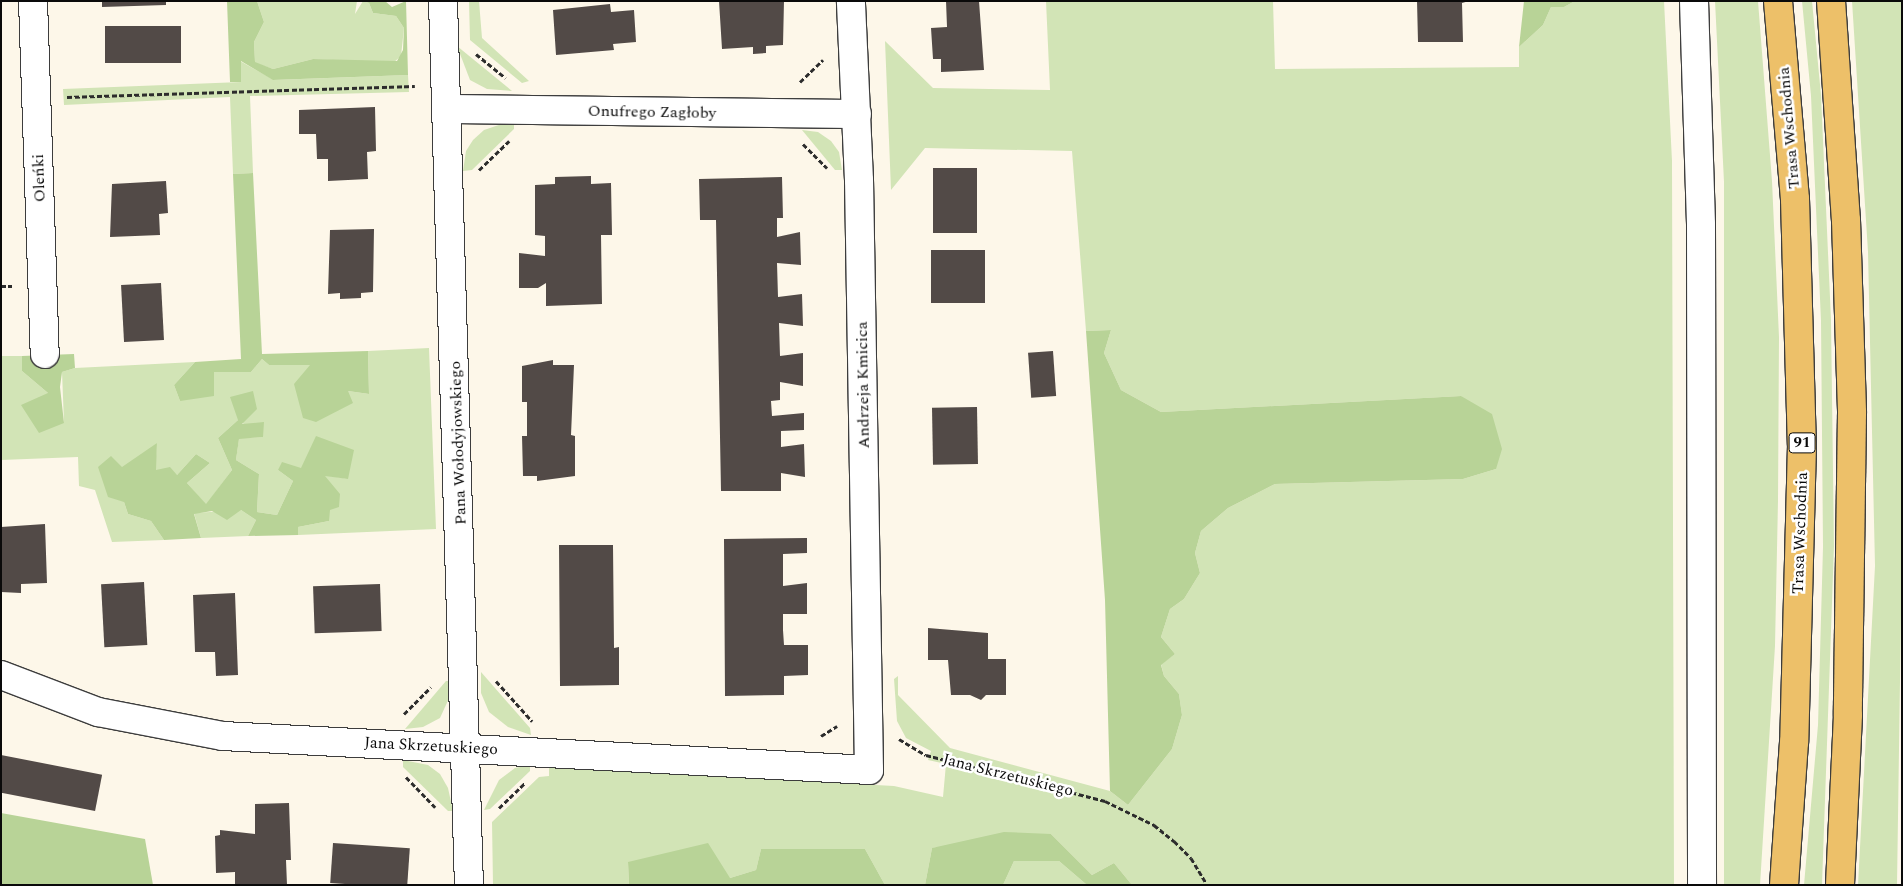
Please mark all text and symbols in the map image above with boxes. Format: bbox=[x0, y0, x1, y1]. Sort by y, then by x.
street label: Trasa Wschodnia bbox=[1774, 66, 1804, 190]
street label: Onufrego Zagłoby bbox=[588, 101, 716, 123]
street label: Oleńki bbox=[29, 154, 49, 202]
street label: Andrzeja Kmicica bbox=[852, 321, 874, 449]
street label: Pana Wołodyjowskiego bbox=[446, 361, 470, 525]
road number: 91 bbox=[1788, 430, 1816, 456]
street label: Trasa Wschodnia bbox=[1788, 472, 1812, 594]
street label: Jana Skrzetuskiego bbox=[364, 733, 498, 759]
street label: Jana Skrzetuskiego bbox=[941, 749, 1075, 801]

